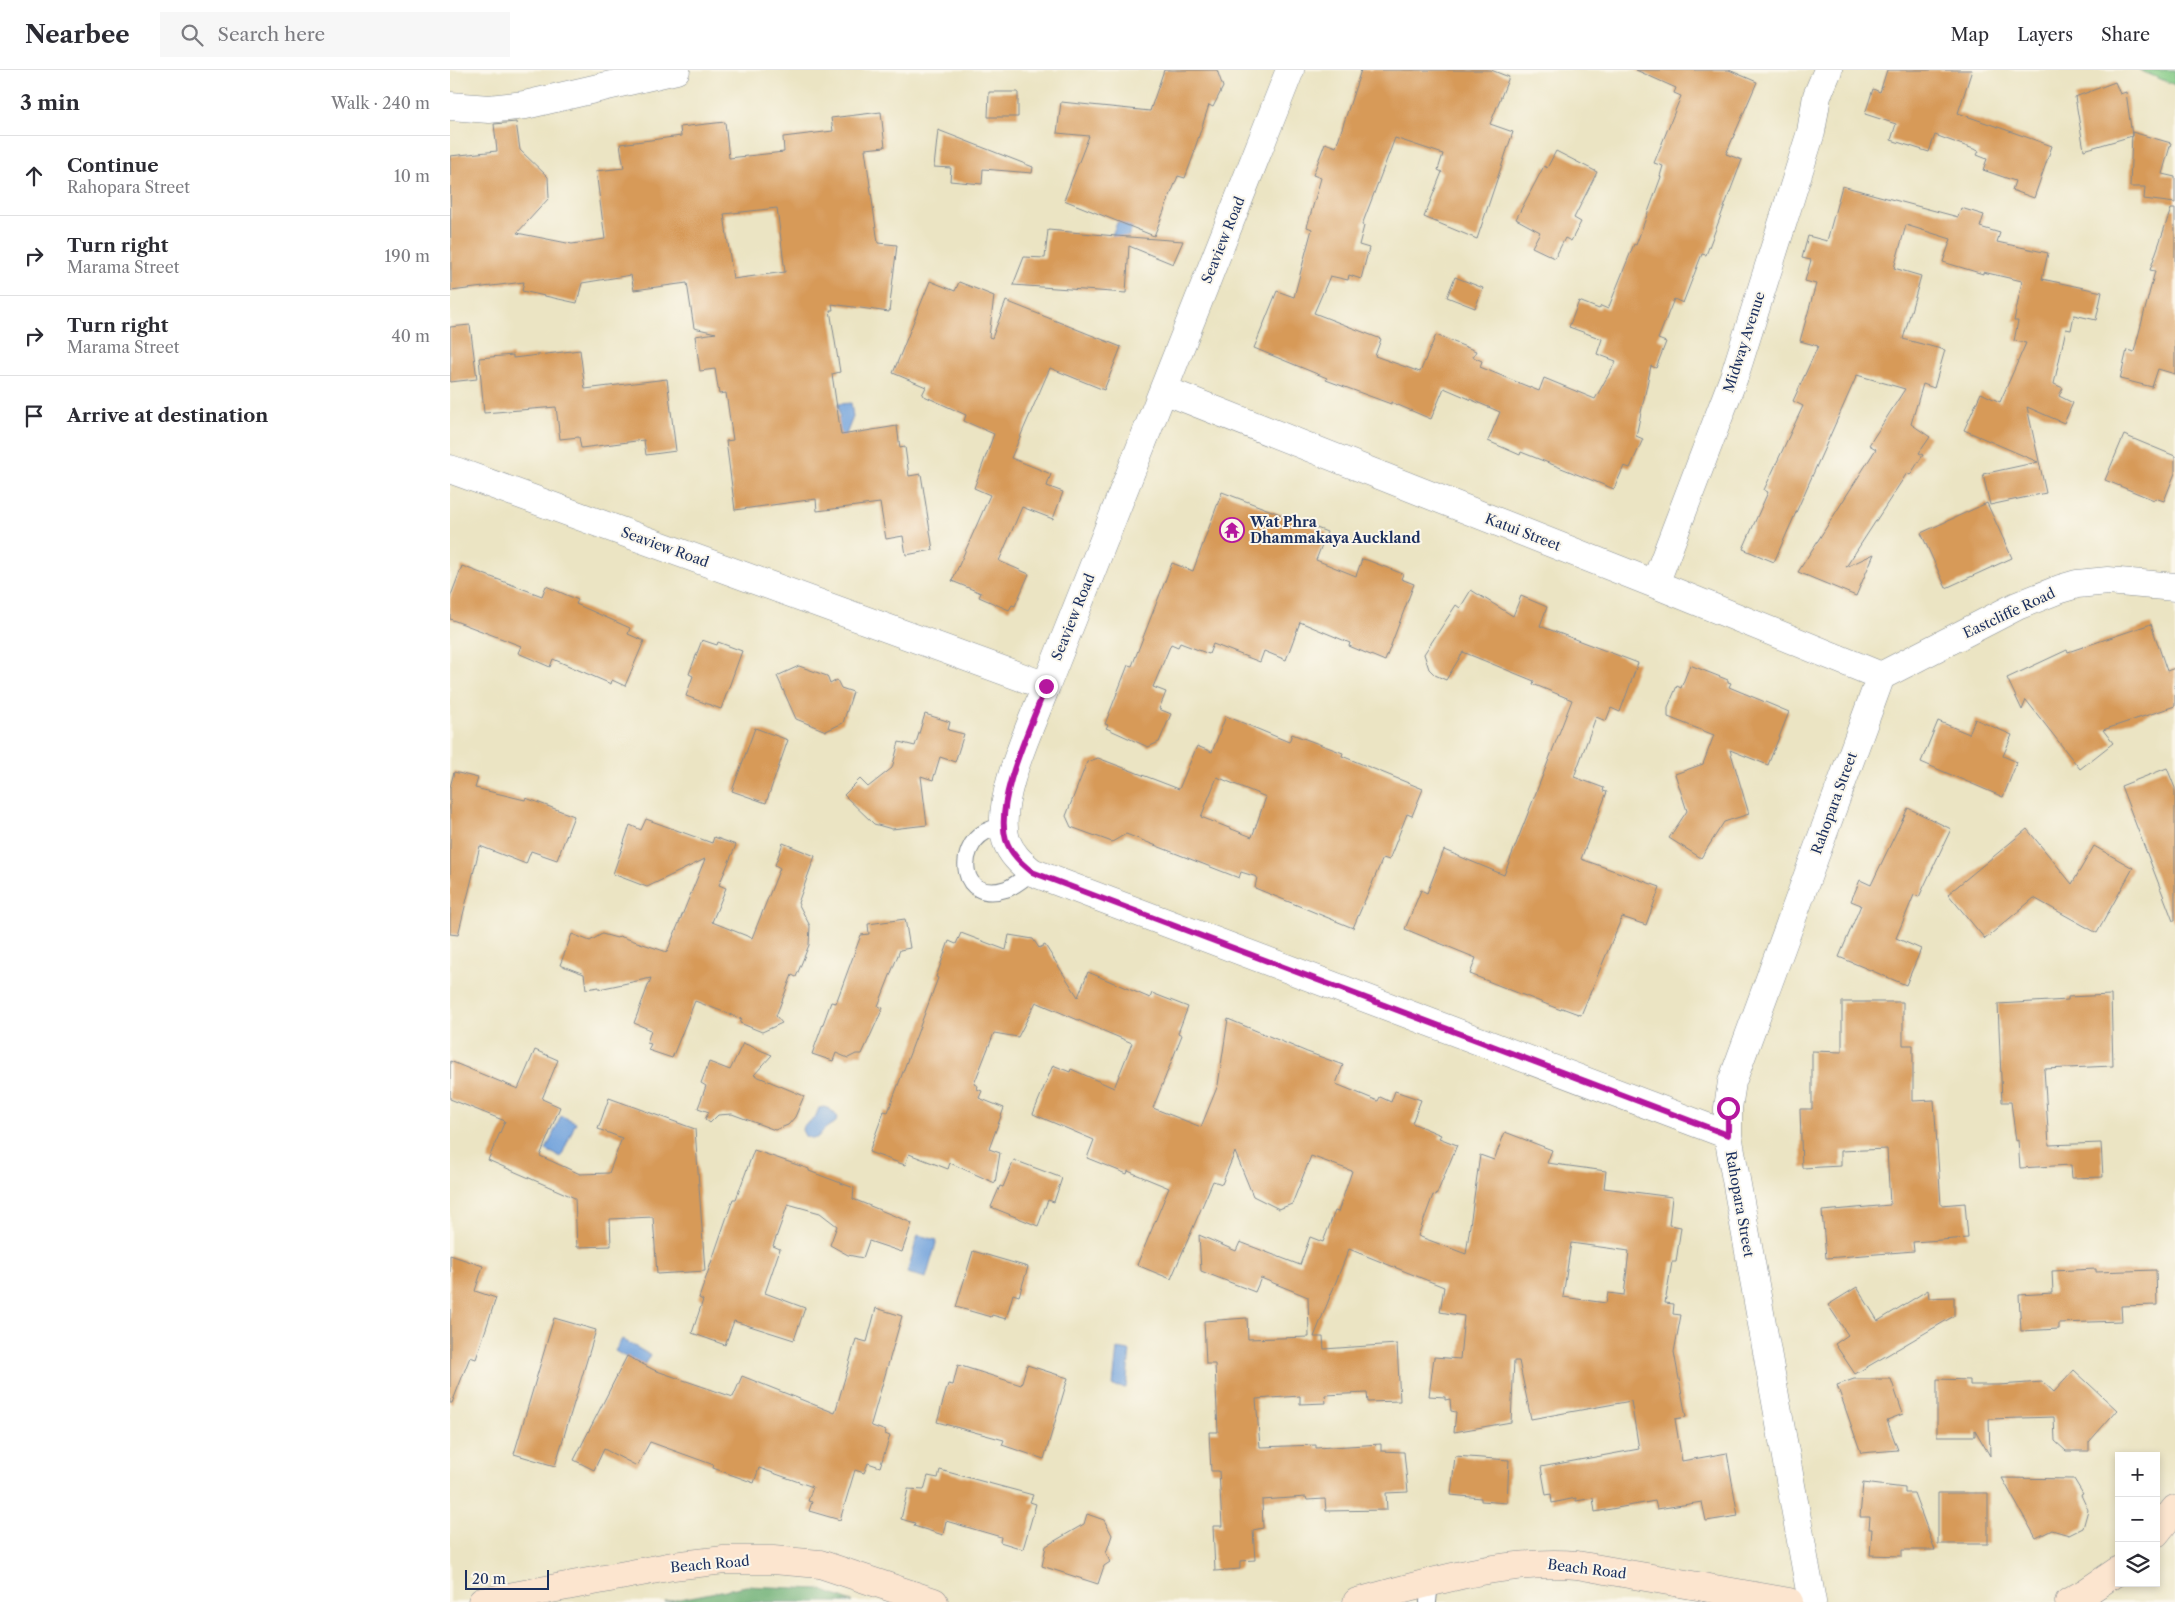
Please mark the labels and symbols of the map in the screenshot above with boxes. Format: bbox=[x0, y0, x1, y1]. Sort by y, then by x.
street label: Seaview Road bbox=[1197, 193, 1249, 286]
street label: Midway Avenue bbox=[1719, 289, 1769, 395]
street label: Katui Street bbox=[1483, 509, 1563, 555]
place label: Wat Phra Dhammakaya Auckland bbox=[1249, 513, 1421, 547]
temple icon: Wat Phra Dhammakaya Auckland bbox=[1219, 517, 1245, 543]
street label: Seaview Road bbox=[619, 523, 712, 571]
street label: Seaview Road bbox=[1047, 570, 1099, 663]
street label: Eastcliffe Road bbox=[1960, 584, 2058, 642]
route end bbox=[1035, 675, 1058, 698]
street label: Rahopara Street bbox=[1807, 749, 1861, 857]
route start bbox=[1717, 1097, 1740, 1120]
street label: Rahopara Street bbox=[1722, 1150, 1758, 1259]
street label: Beach Road bbox=[670, 1552, 751, 1576]
street label: Beach Road bbox=[1546, 1555, 1628, 1583]
scale bar bbox=[465, 1567, 549, 1590]

